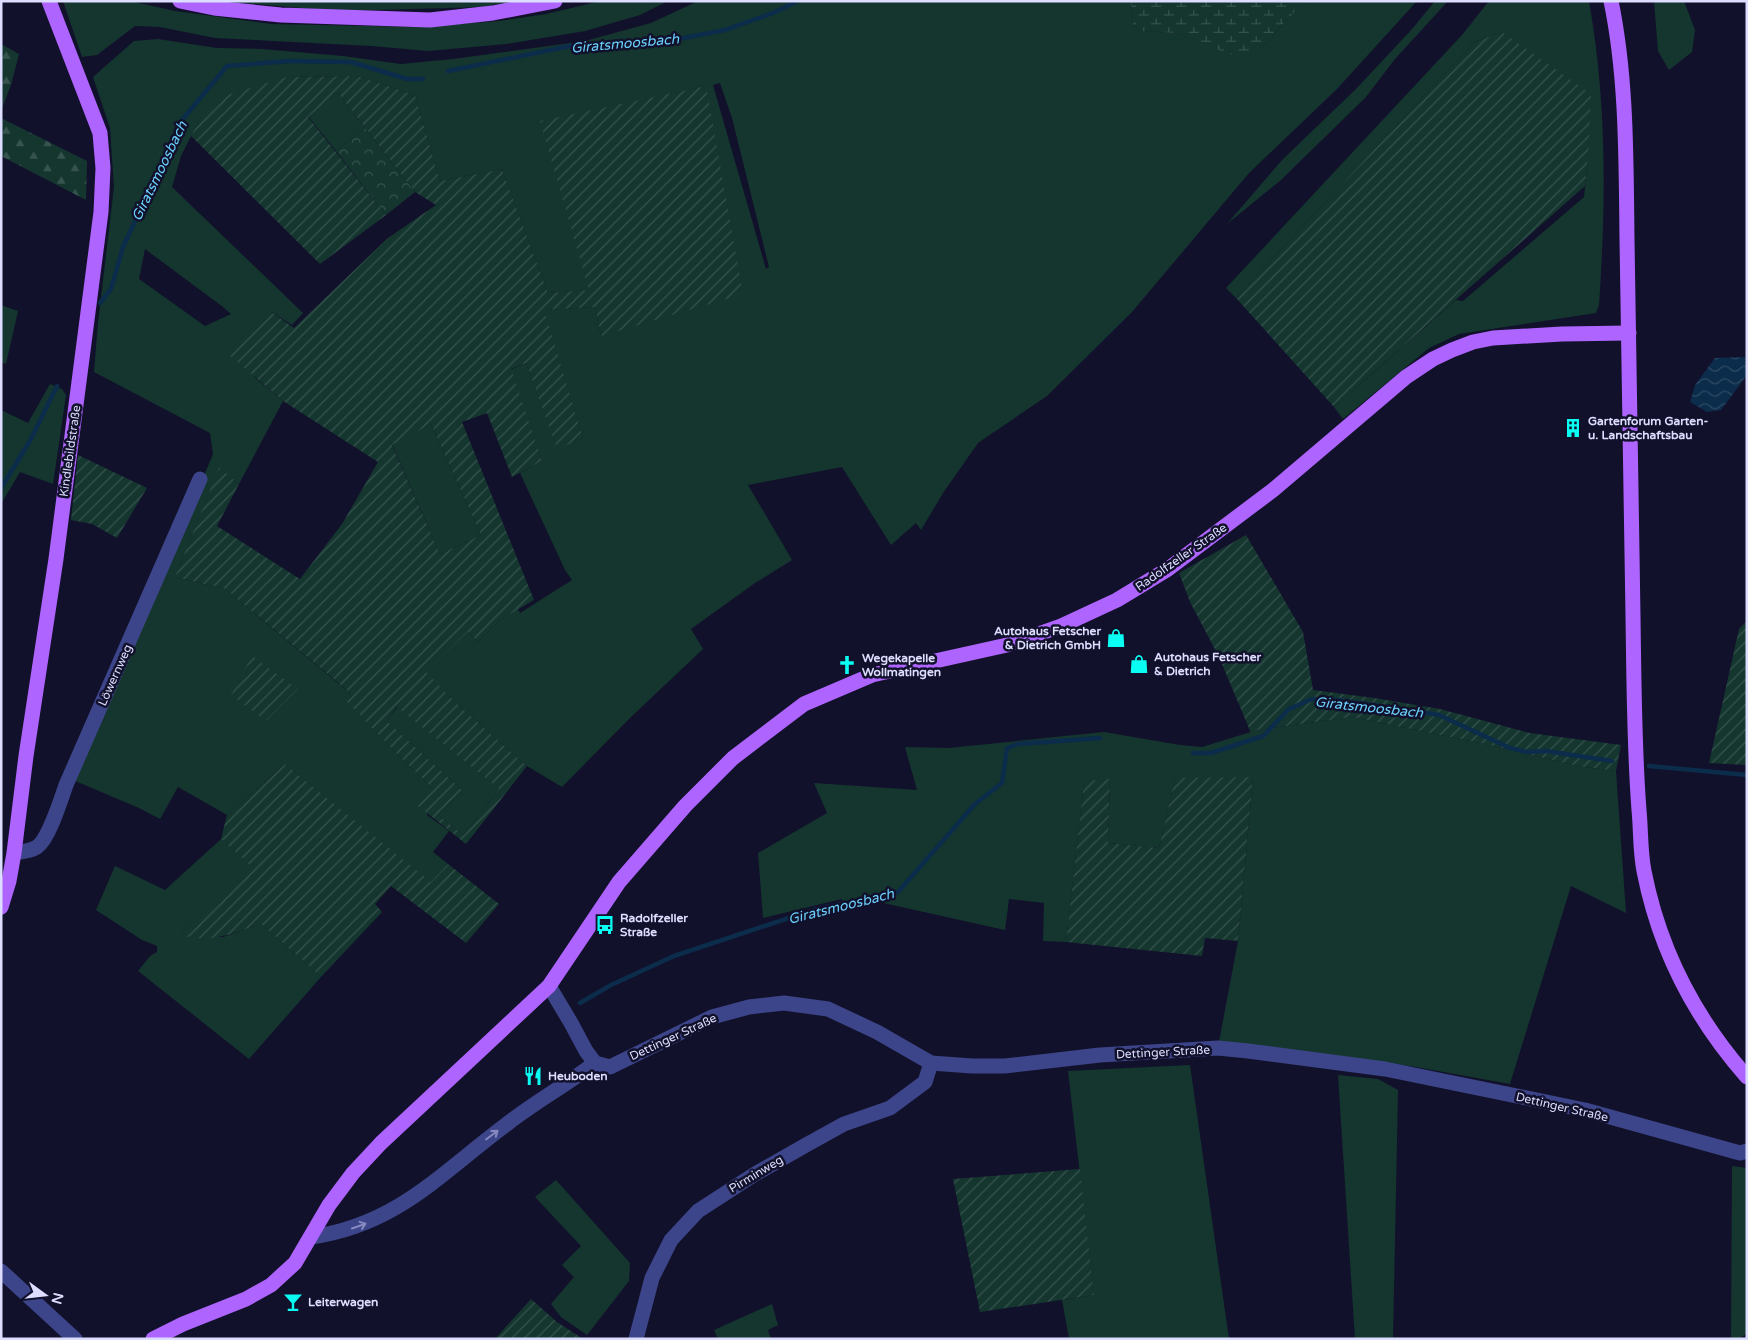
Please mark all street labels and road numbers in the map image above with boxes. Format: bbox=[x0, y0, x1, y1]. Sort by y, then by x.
street label: Kindlebildstraße bbox=[57, 404, 83, 498]
street label: Radolfzeller Straße bbox=[1133, 520, 1229, 594]
street label: Löwernweg bbox=[95, 642, 135, 708]
street label: Dettinger Straße bbox=[627, 1011, 719, 1063]
street label: Dettinger Straße bbox=[1116, 1043, 1211, 1061]
street label: Dettinger Straße bbox=[1515, 1090, 1610, 1124]
street label: Pirminweg bbox=[726, 1152, 786, 1196]

